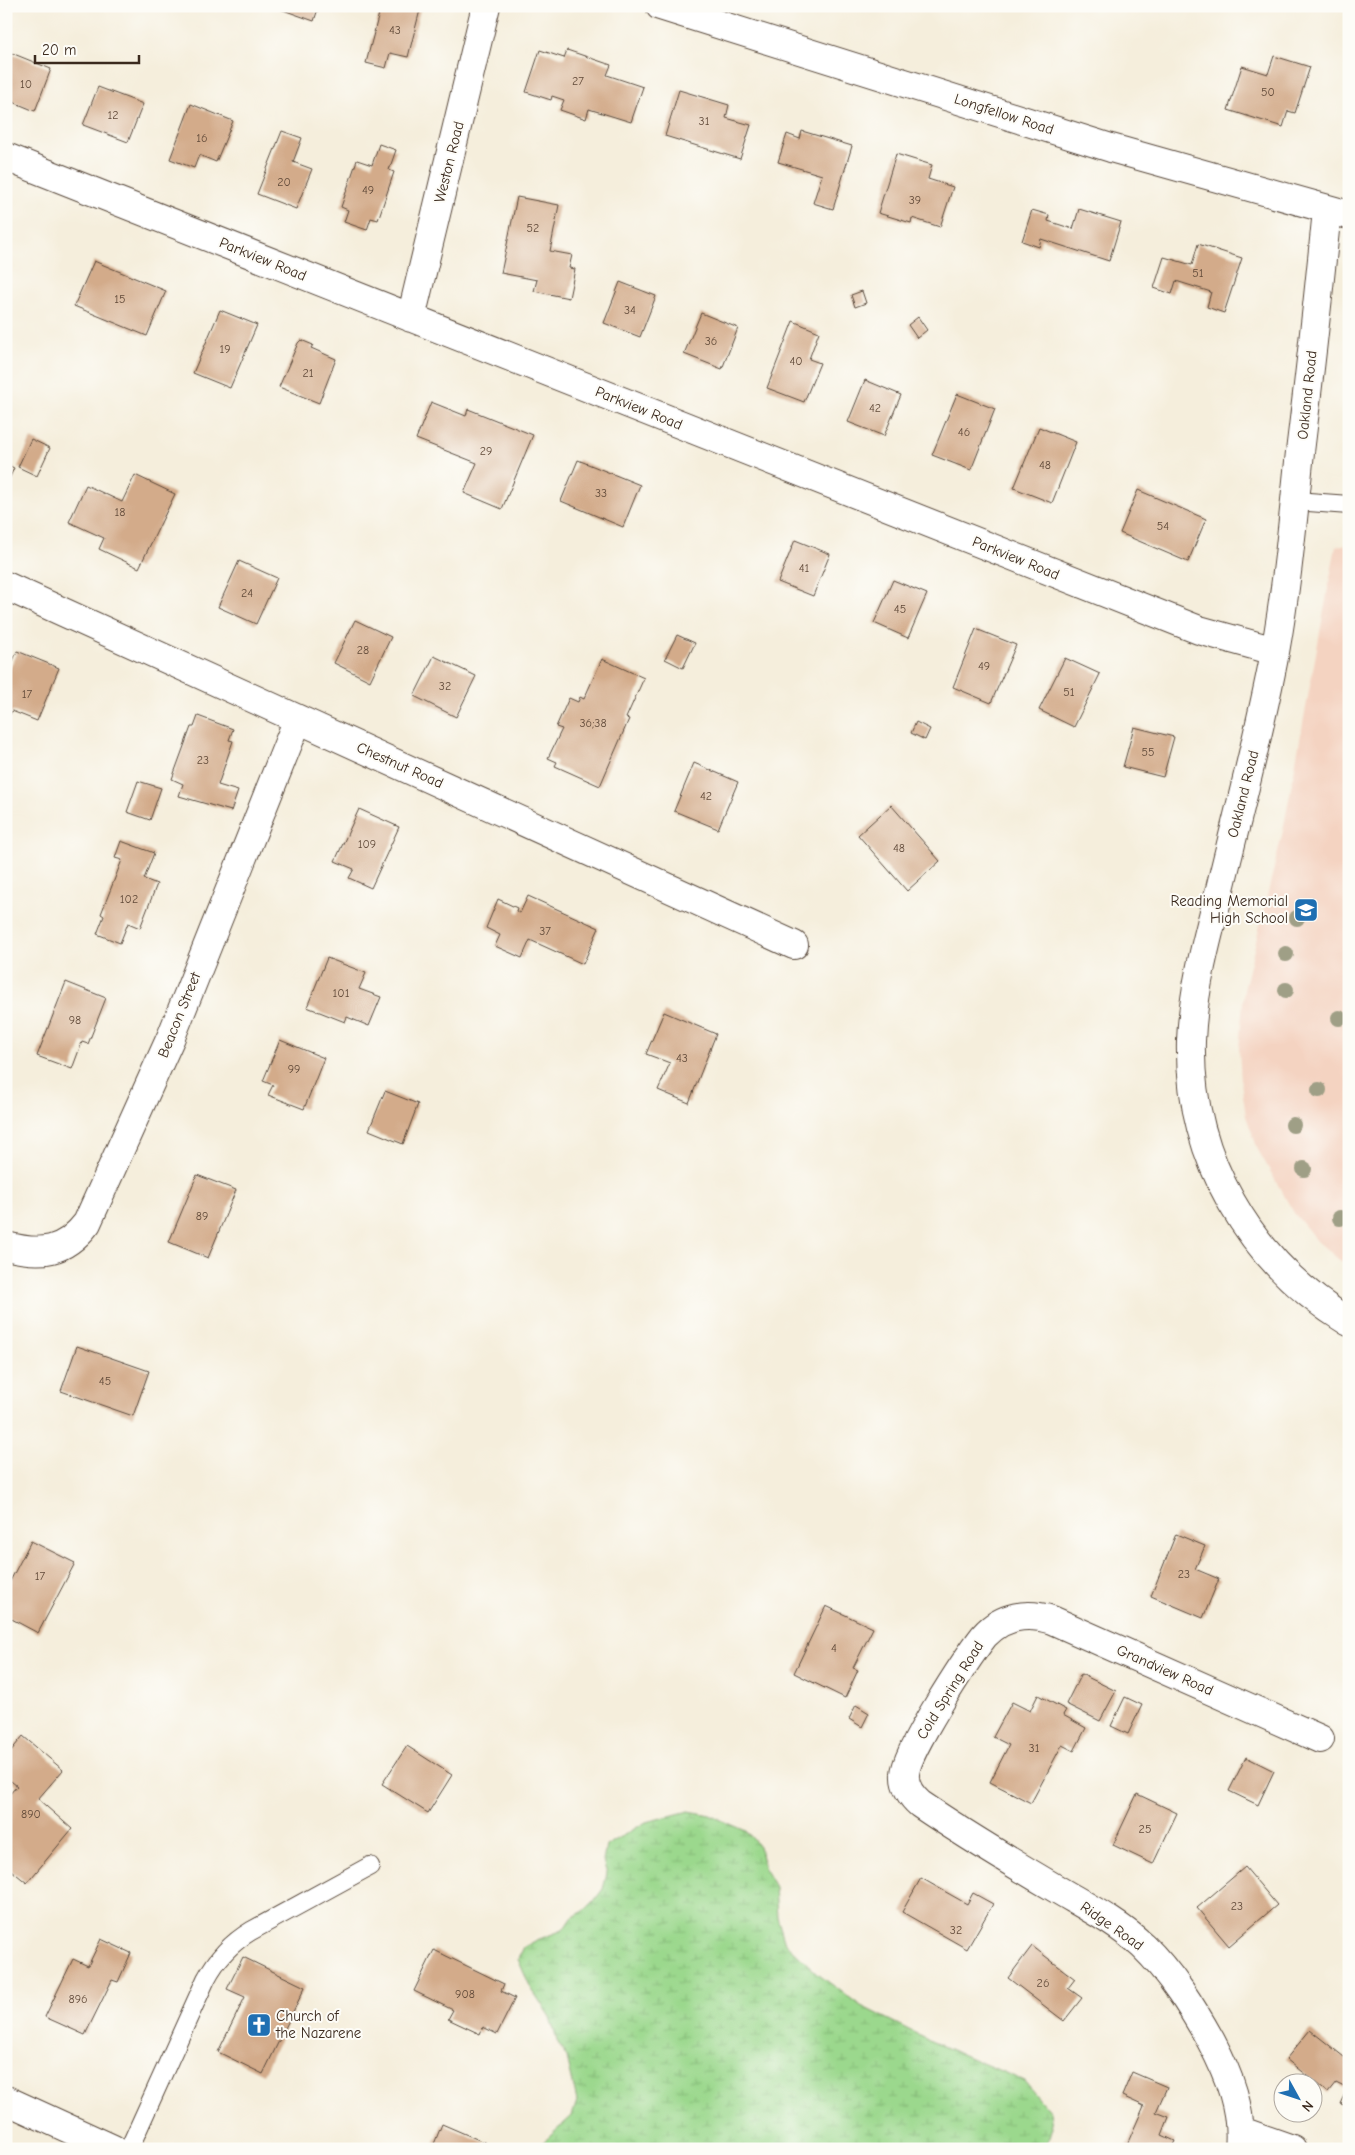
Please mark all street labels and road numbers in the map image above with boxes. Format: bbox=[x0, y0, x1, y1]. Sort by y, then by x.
street label: Longfellow Road bbox=[952, 89, 1056, 139]
street label: Weston Road bbox=[430, 119, 468, 205]
street label: Parkview Road bbox=[217, 233, 309, 285]
street label: Oakland Road bbox=[1293, 350, 1321, 440]
street label: Parkview Road bbox=[593, 382, 685, 434]
street label: Parkview Road bbox=[970, 532, 1062, 584]
street label: Chestnut Road bbox=[354, 738, 446, 792]
street label: Oakland Road bbox=[1223, 748, 1263, 840]
street label: Beacon Street bbox=[154, 969, 205, 1060]
street label: Cold Spring Road bbox=[913, 1637, 987, 1743]
street label: Grandview Road bbox=[1114, 1641, 1216, 1699]
street label: Ridge Road bbox=[1077, 1898, 1147, 1954]

